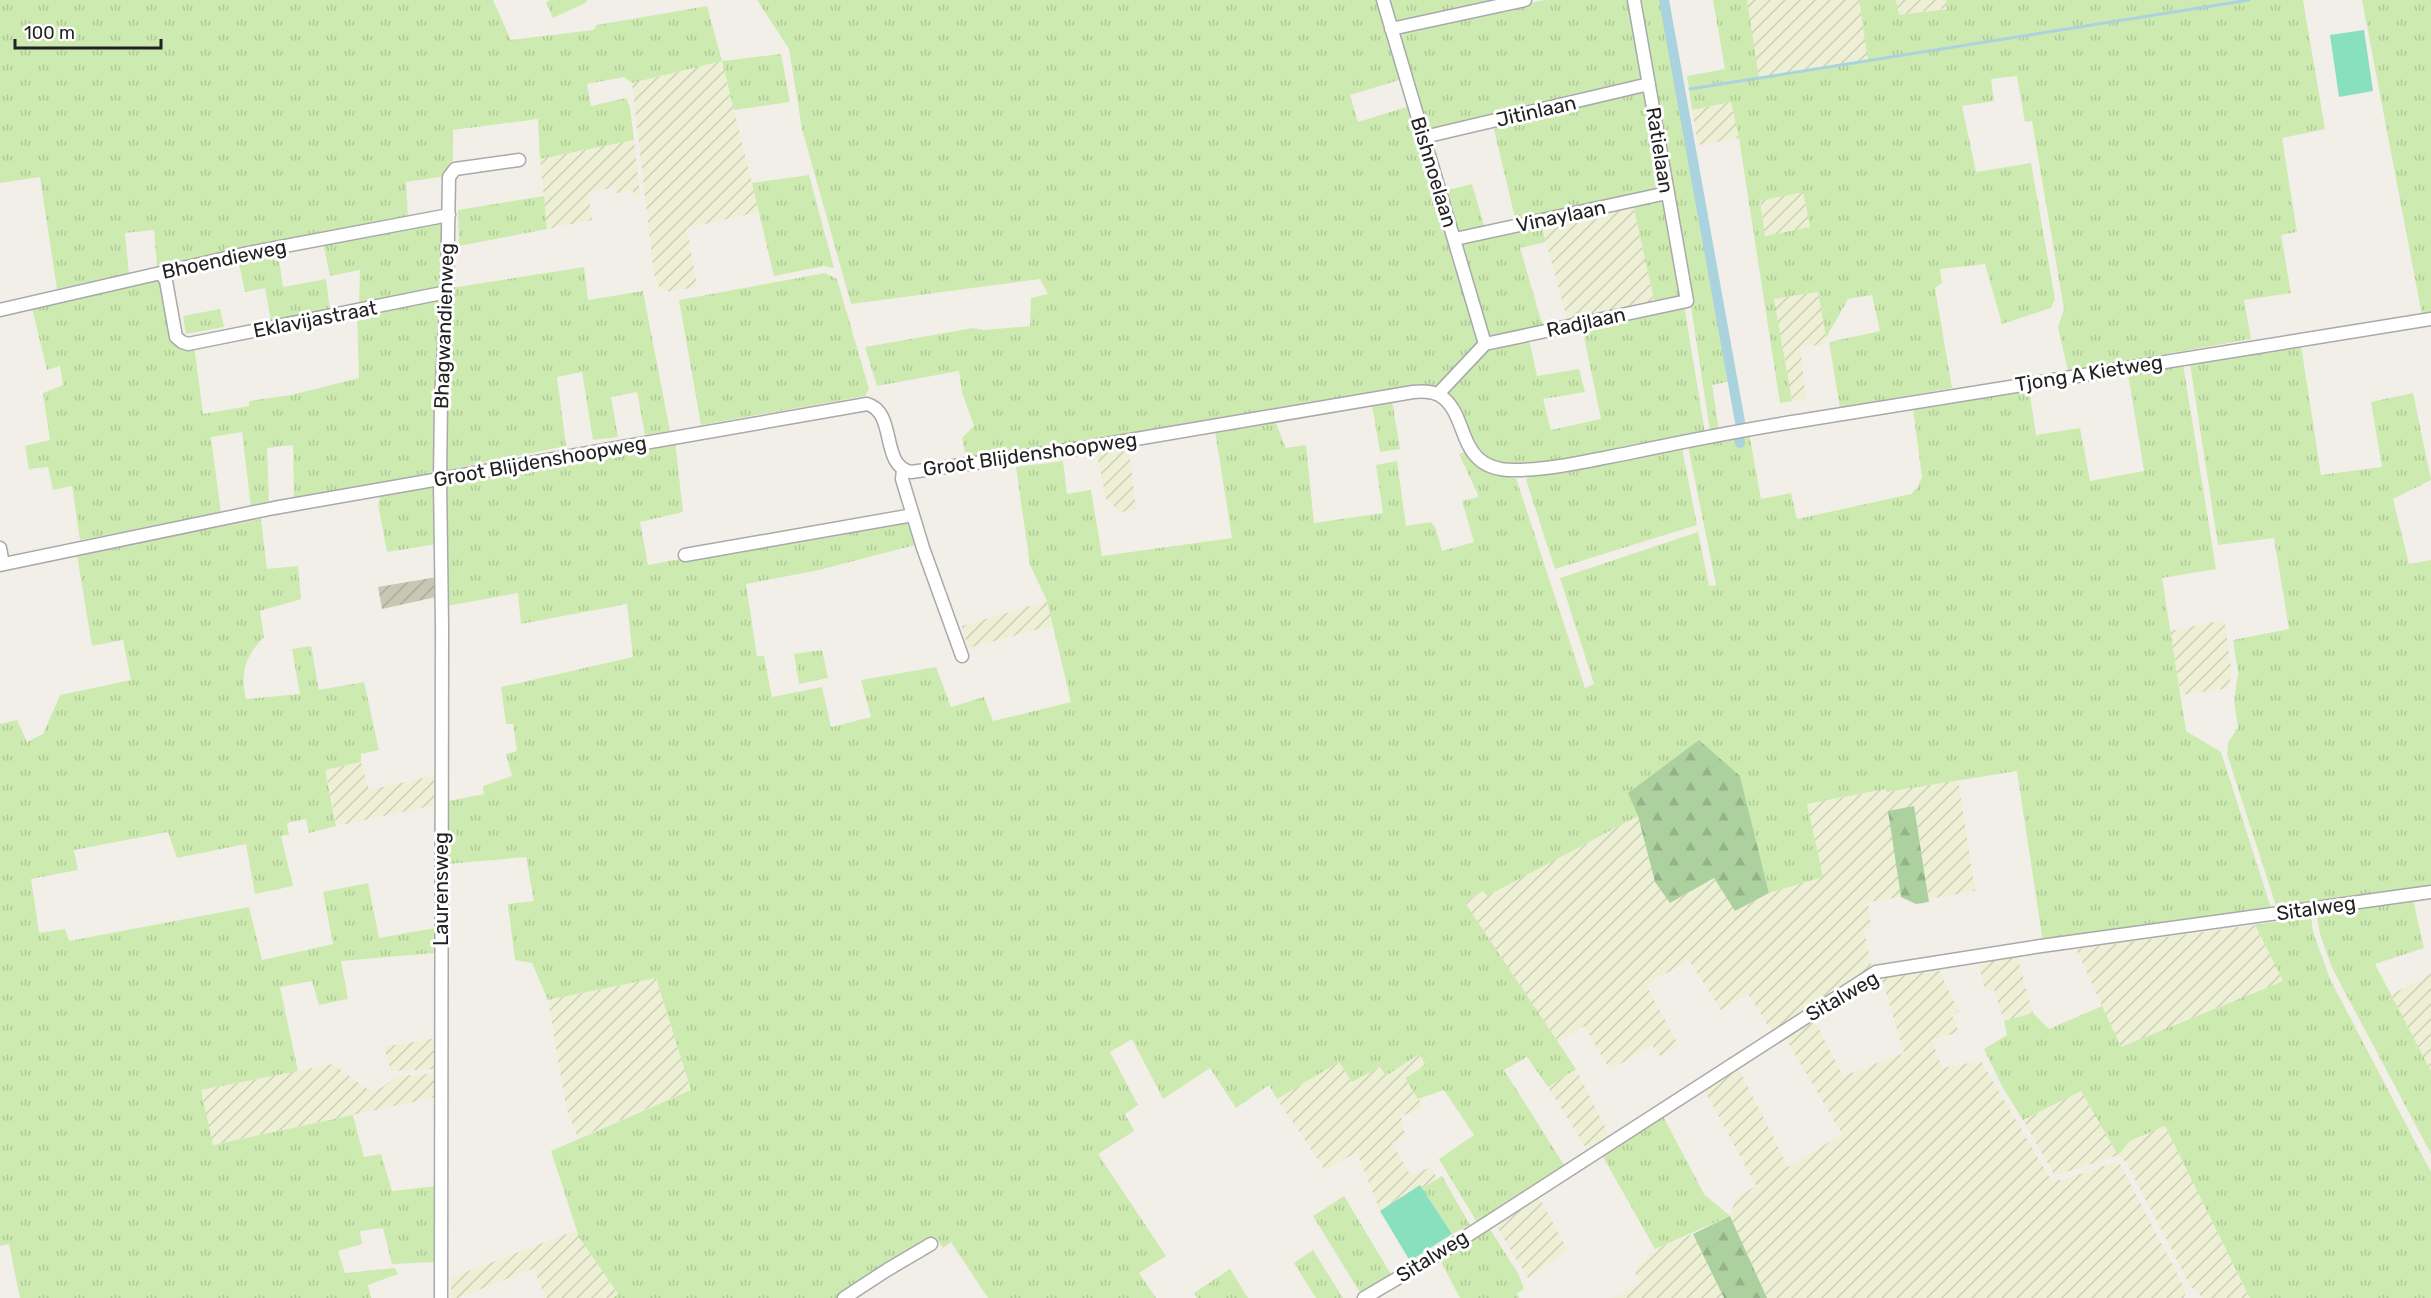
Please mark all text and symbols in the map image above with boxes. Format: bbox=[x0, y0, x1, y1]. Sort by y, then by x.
scale bar bbox=[15, 12, 160, 50]
text: 100 m bbox=[24, 22, 75, 44]
street label: Jitinlaan bbox=[1494, 90, 1578, 132]
street label: Ratielaan bbox=[1641, 105, 1679, 195]
street label: Bishnoelaan bbox=[1406, 114, 1462, 230]
street label: Vinaylaan bbox=[1514, 195, 1608, 237]
street label: Bhoendieweg bbox=[159, 234, 289, 284]
street label: Bhagwandienweg bbox=[429, 243, 459, 409]
street label: Eklavijastraat bbox=[251, 295, 379, 343]
street label: Radjlaan bbox=[1544, 302, 1628, 342]
street label: Tjong A Kietweg bbox=[2014, 350, 2164, 396]
street label: Groot Blijdenshoopweg bbox=[921, 427, 1139, 481]
street label: Groot Blijdenshoopweg bbox=[432, 430, 648, 492]
street label: Laurensweg bbox=[429, 832, 453, 946]
street label: Sitalweg bbox=[2275, 891, 2357, 925]
street label: Sitalweg bbox=[1801, 966, 1883, 1026]
street label: Sitalweg bbox=[1392, 1225, 1472, 1287]

